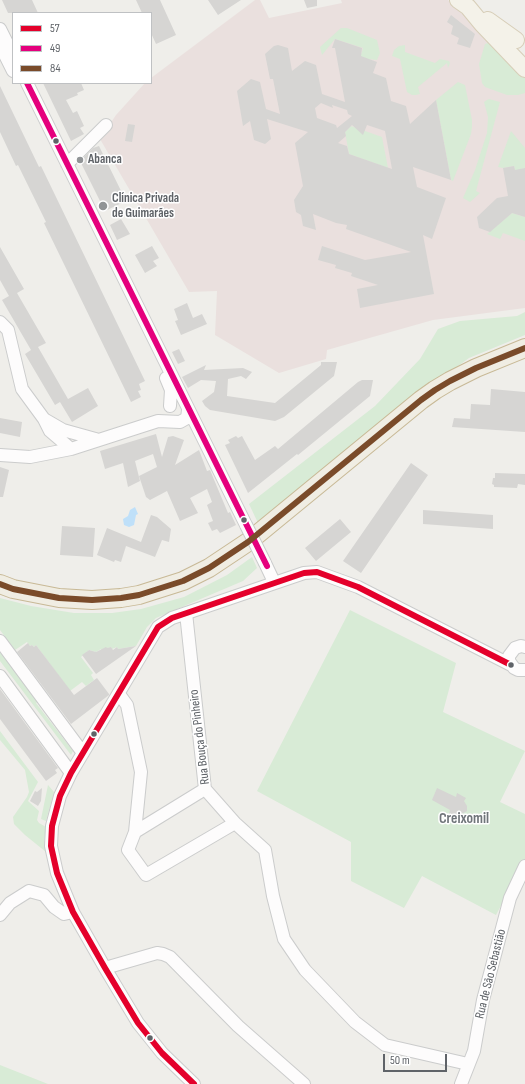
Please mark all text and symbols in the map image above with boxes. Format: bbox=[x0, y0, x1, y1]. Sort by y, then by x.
legend bbox=[12, 12, 152, 84]
text: 57 bbox=[50, 21, 60, 36]
text: 49 bbox=[50, 41, 60, 56]
text: 84 bbox=[50, 61, 61, 76]
unlabelled marker bbox=[51, 136, 61, 146]
place label: Abanca bbox=[88, 152, 122, 168]
marker: Abanca bbox=[75, 155, 85, 165]
place label: Clínica Privada de Guimarães bbox=[112, 191, 179, 222]
marker: Clínica Privada de Guimarães bbox=[97, 200, 109, 212]
unlabelled marker bbox=[239, 515, 249, 525]
unlabelled marker bbox=[506, 660, 516, 670]
street label: Rua Bouça do Pinheiro bbox=[186, 689, 214, 785]
unlabelled marker bbox=[89, 729, 99, 739]
district label: Creixomil bbox=[439, 810, 489, 828]
street label: Rua de São Sebastião bbox=[472, 928, 510, 1020]
unlabelled marker bbox=[145, 1033, 155, 1043]
scale bar bbox=[385, 1046, 449, 1072]
text: 50 m bbox=[390, 1053, 410, 1068]

